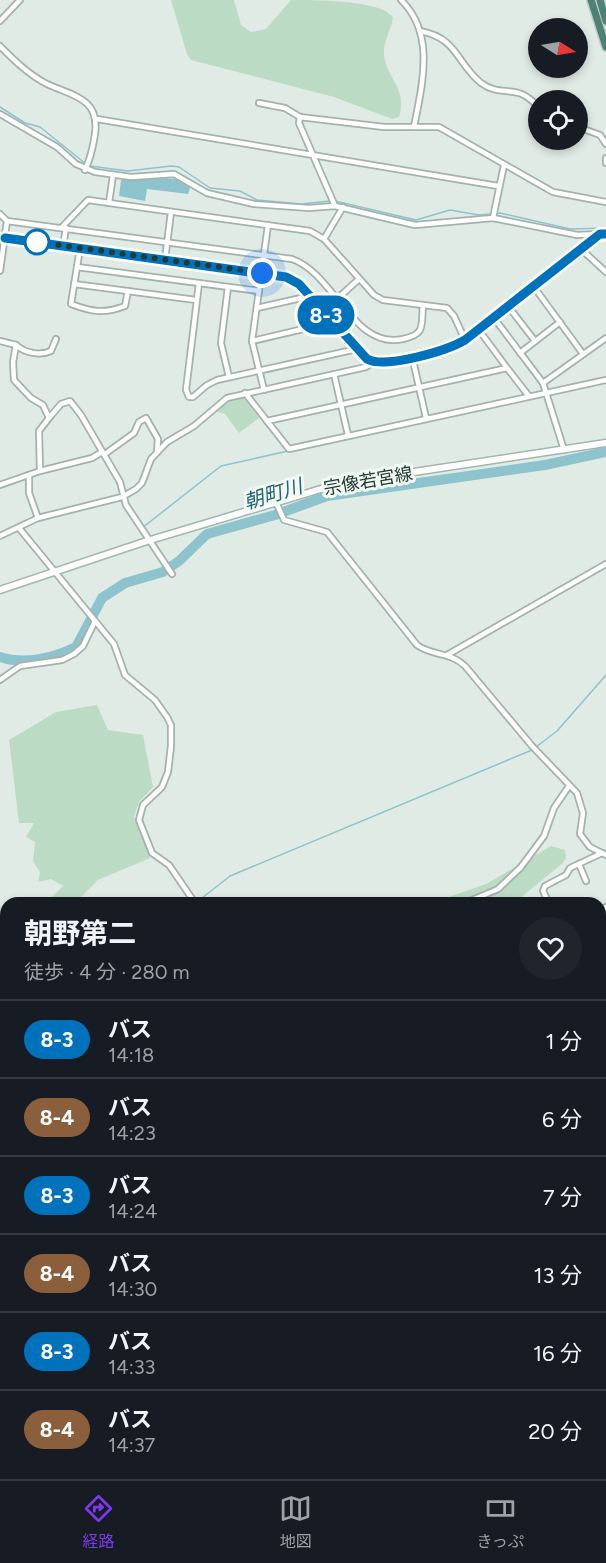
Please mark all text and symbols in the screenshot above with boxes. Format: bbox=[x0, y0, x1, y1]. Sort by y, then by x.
north arrow bbox=[528, 18, 588, 78]
map controls bbox=[528, 18, 588, 150]
button: locate bbox=[528, 90, 588, 150]
unlabelled marker bbox=[24, 229, 50, 255]
your location bbox=[247, 258, 277, 288]
line badge: 8-3 bbox=[292, 296, 360, 334]
text: 8-3 bbox=[309, 303, 343, 328]
street label: 宗像若宮線 bbox=[322, 462, 414, 500]
water label: 朝町川 bbox=[241, 473, 307, 514]
text: 朝野第二 bbox=[24, 916, 136, 950]
button: heart bbox=[519, 917, 582, 980]
text: 徒歩 · 4 分 · 280 m bbox=[24, 960, 190, 984]
text: バス bbox=[108, 1016, 152, 1043]
text: 8-3 bbox=[40, 1027, 74, 1052]
text: 1 分 bbox=[545, 1028, 582, 1055]
text: 14:18 bbox=[108, 1043, 154, 1067]
text: バス bbox=[108, 1094, 152, 1121]
text: 8-4 bbox=[40, 1105, 74, 1130]
text: 6 分 bbox=[542, 1106, 582, 1133]
text: 14:23 bbox=[108, 1121, 156, 1145]
text: バス bbox=[108, 1172, 152, 1199]
text: 8-3 bbox=[40, 1183, 74, 1208]
text: 7 分 bbox=[543, 1184, 582, 1211]
text: 14:24 bbox=[108, 1199, 157, 1223]
text: バス bbox=[108, 1250, 152, 1277]
text: 8-4 bbox=[40, 1261, 74, 1286]
text: 13 分 bbox=[534, 1262, 582, 1289]
text: 14:30 bbox=[108, 1277, 157, 1301]
text: バス bbox=[108, 1328, 152, 1355]
text: 8-3 bbox=[40, 1339, 74, 1364]
text: 16 分 bbox=[533, 1340, 582, 1367]
text: 14:33 bbox=[108, 1355, 156, 1379]
text: バス bbox=[108, 1406, 152, 1433]
text: 8-4 bbox=[40, 1417, 74, 1442]
text: 20 分 bbox=[528, 1418, 582, 1445]
text: 14:37 bbox=[108, 1433, 155, 1457]
tab: 経路 bbox=[82, 1492, 115, 1552]
tab: 地図 bbox=[279, 1492, 312, 1552]
tab: きっぷ bbox=[477, 1492, 524, 1552]

